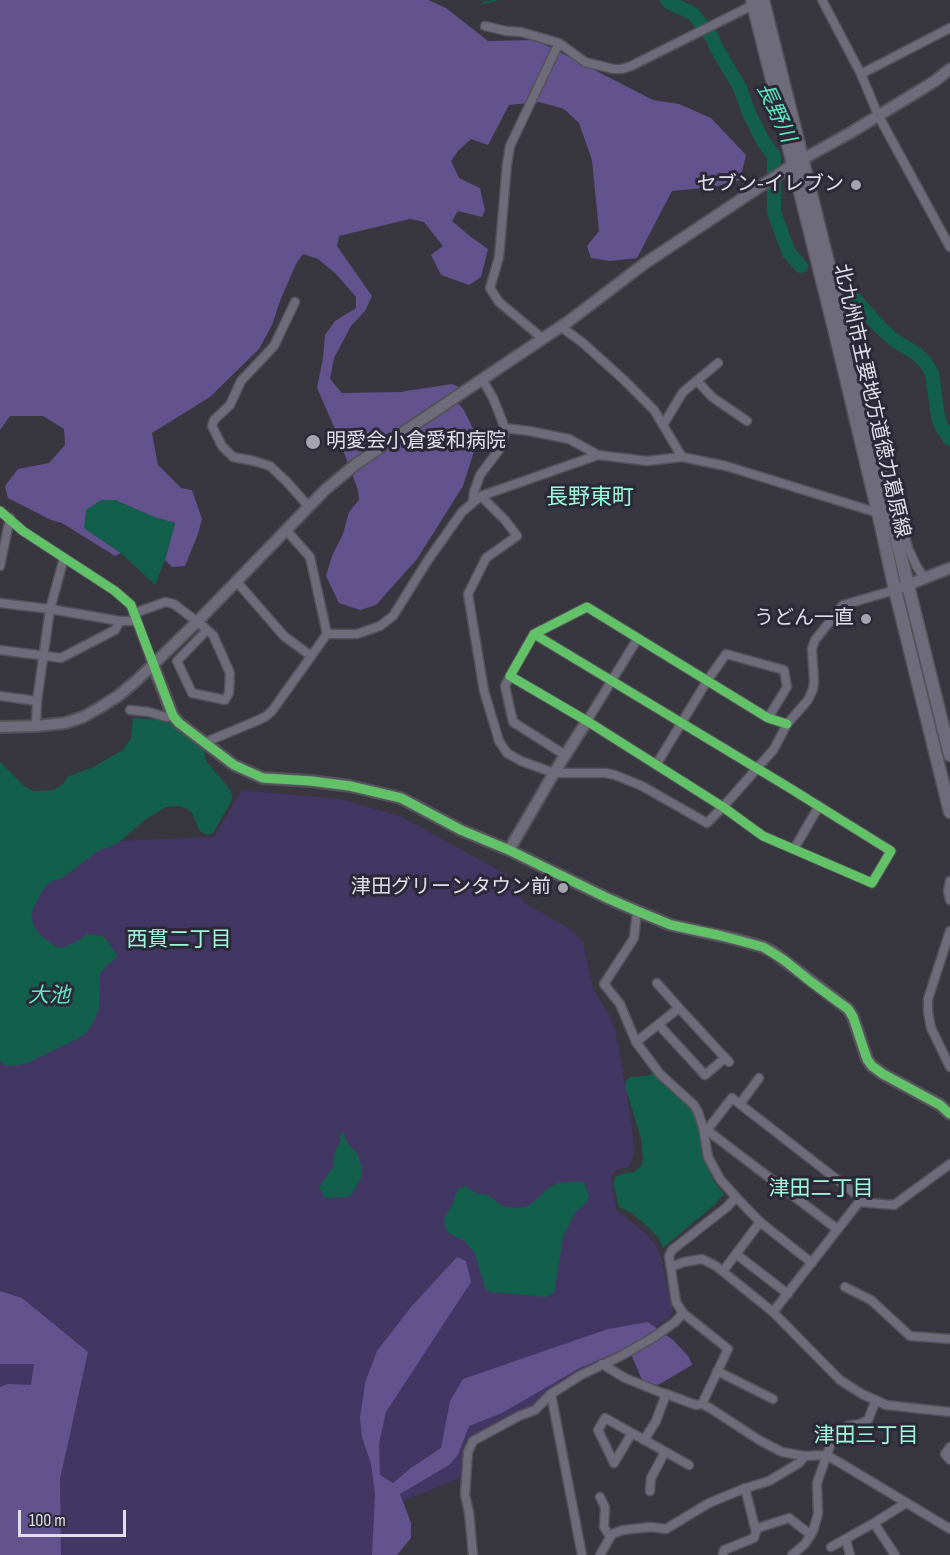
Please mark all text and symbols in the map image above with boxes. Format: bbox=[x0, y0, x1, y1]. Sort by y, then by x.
water label: 長野川 bbox=[750, 79, 800, 147]
place label: セブン-イレブン bbox=[697, 173, 844, 197]
marker: セブン-イレブン bbox=[849, 178, 863, 192]
street label: 北九州市主要地方道徳力葛原線 bbox=[828, 262, 914, 540]
place label: 明愛会小倉愛和病院 bbox=[326, 430, 506, 454]
marker: 明愛会小倉愛和病院 bbox=[304, 433, 322, 451]
district label: 長野東町 bbox=[546, 485, 634, 511]
place label: うどん一直 bbox=[754, 607, 854, 631]
marker: うどん一直 bbox=[859, 612, 873, 626]
place label: 津田グリーンタウン前 bbox=[351, 876, 551, 900]
marker: 津田グリーンタウン前 bbox=[556, 881, 570, 895]
district label: 西貫二丁目 bbox=[127, 928, 231, 954]
water label: 大池 bbox=[28, 984, 70, 1010]
district label: 津田二丁目 bbox=[769, 1177, 873, 1203]
district label: 津田三丁目 bbox=[814, 1424, 918, 1450]
scale bar bbox=[21, 1498, 129, 1536]
text: 100 m bbox=[29, 1510, 66, 1531]

